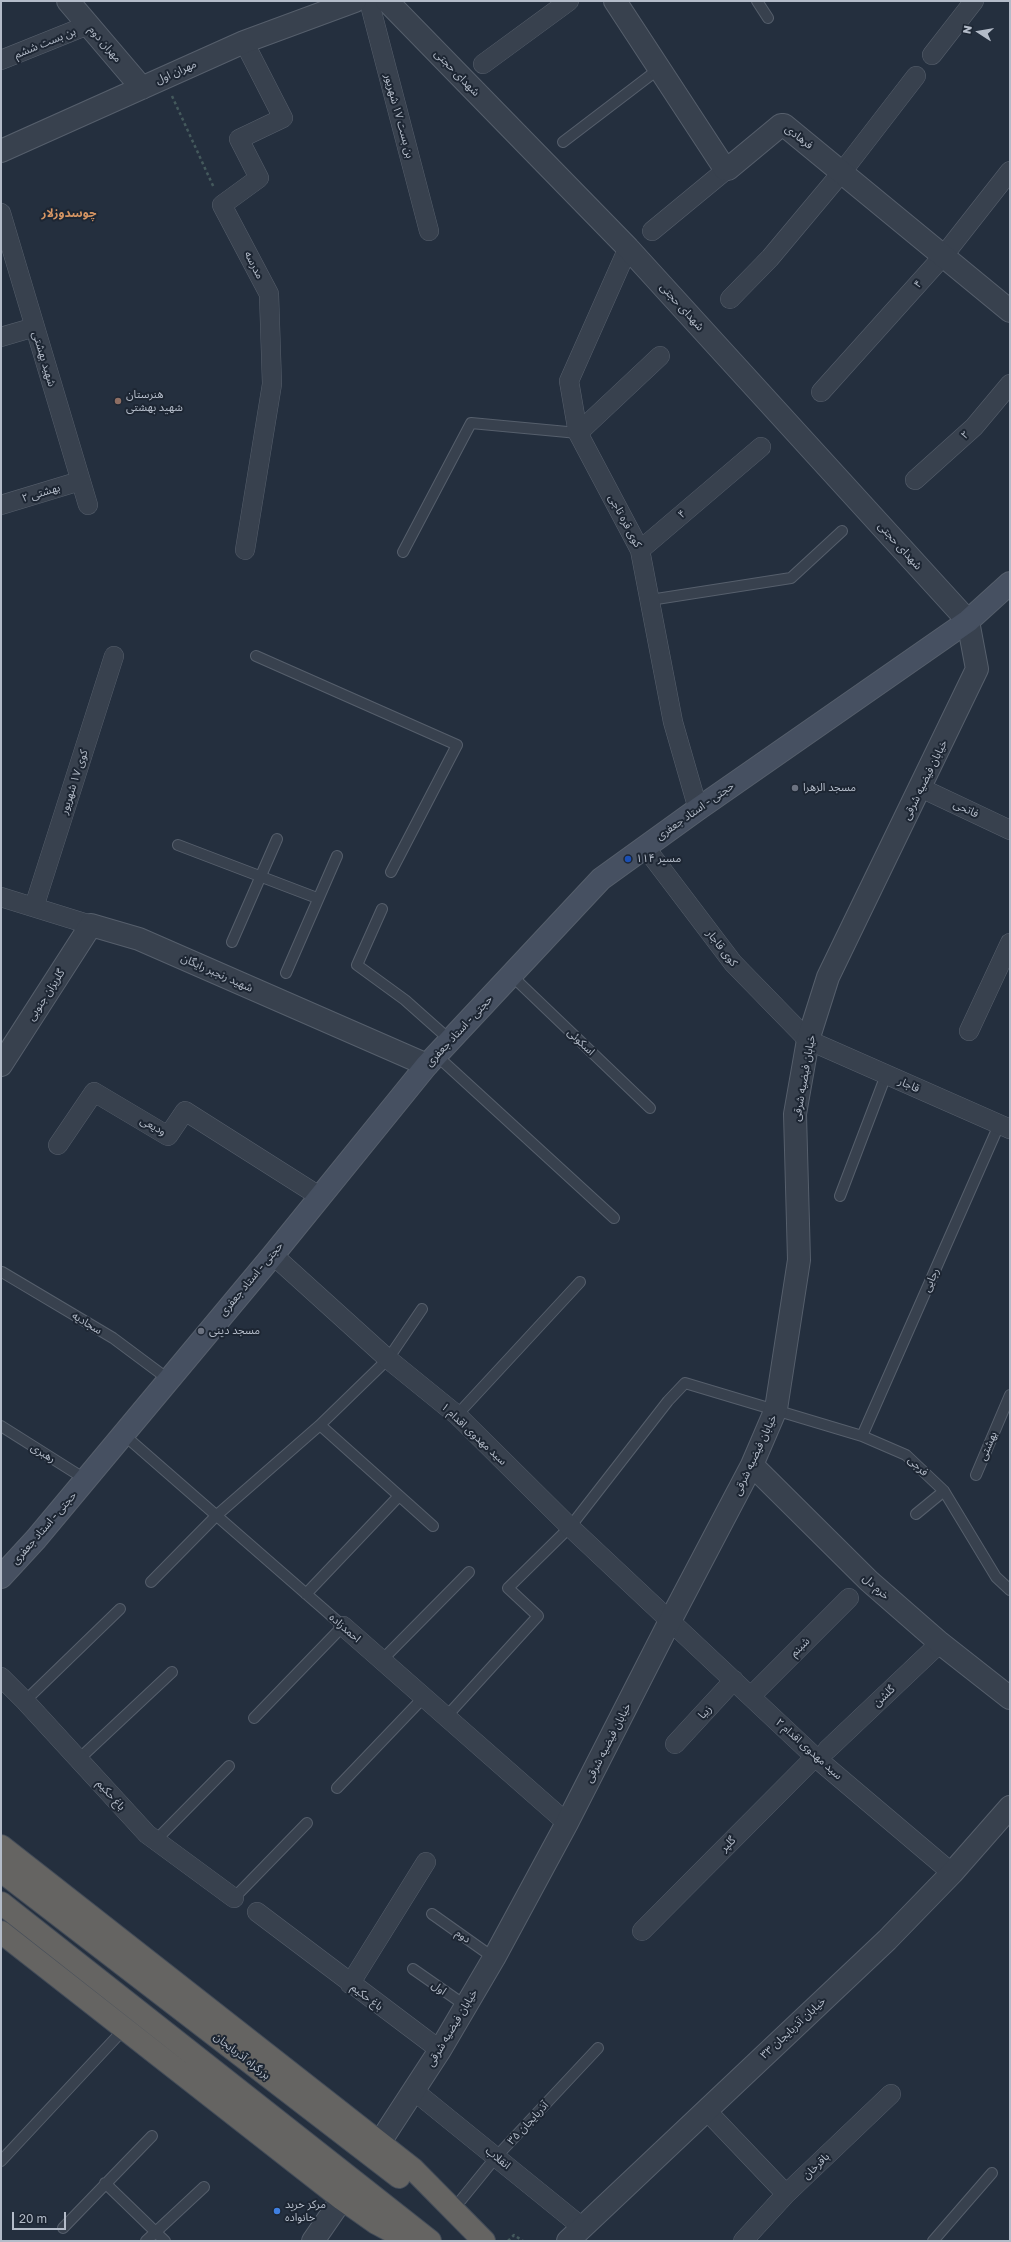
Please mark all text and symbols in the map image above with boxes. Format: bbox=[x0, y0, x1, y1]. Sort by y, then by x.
north arrow bbox=[959, 12, 999, 52]
street label: مهران دوم bbox=[86, 23, 124, 65]
text: N bbox=[960, 24, 974, 35]
street label: بن بست ششم bbox=[12, 25, 78, 61]
street label: شهدای حجتی bbox=[432, 47, 482, 99]
street label: مهران اول bbox=[153, 57, 199, 87]
street label: بن بست ۱۷ شهریور bbox=[381, 72, 417, 160]
street label: فرهادی bbox=[782, 122, 816, 152]
district label: چوسدوزلار bbox=[41, 206, 97, 220]
street label: مدرسه bbox=[241, 249, 267, 281]
street label: ۴ bbox=[911, 277, 925, 291]
street label: شهدای حجتی bbox=[657, 280, 707, 334]
street label: شهید بهشتی bbox=[29, 330, 59, 388]
place label: هنرستان شهید بهشتی bbox=[126, 388, 183, 414]
marker: هنرستان شهید بهشتی bbox=[113, 396, 123, 406]
street label: ۲ bbox=[958, 428, 972, 442]
street label: بهشتی ۲ bbox=[20, 481, 62, 505]
street label: کوی قره تاجی bbox=[606, 492, 644, 550]
street label: ۴ bbox=[675, 507, 689, 521]
street label: شهدای حجتی bbox=[875, 519, 925, 573]
street label: خیابان فیضیه شرقی bbox=[900, 738, 950, 822]
street label: کوی ۱۷ شهریور bbox=[57, 748, 91, 816]
street label: حجتی - استاد جعفری bbox=[653, 779, 737, 843]
place label: مسجد الزهرا bbox=[803, 781, 856, 795]
marker: مسجد الزهرا bbox=[790, 783, 800, 793]
street label: فاتحی bbox=[951, 797, 981, 821]
place label: مسیر ۱۱۴ bbox=[636, 852, 681, 866]
marker: مسیر ۱۱۴ bbox=[623, 854, 633, 864]
street label: کوی قاجار bbox=[704, 927, 740, 969]
street label: شهید رنجبر رایگان bbox=[179, 951, 255, 995]
street label: گلریزان جنوبی bbox=[24, 967, 68, 1023]
street label: حجتی - استاد جعفری bbox=[423, 993, 495, 1069]
street label: اسکوئی bbox=[565, 1026, 597, 1058]
street label: خیابان فیضیه شرقی bbox=[790, 1034, 818, 1122]
street label: قاجار bbox=[896, 1075, 922, 1095]
street label: ودیعی bbox=[138, 1114, 168, 1138]
street label: حجتی - استاد جعفری bbox=[216, 1239, 286, 1319]
street label: رجایی bbox=[920, 1266, 942, 1294]
street label: سجادیه bbox=[70, 1309, 104, 1337]
place label: مسجد دینی bbox=[209, 1324, 260, 1338]
marker: مسجد دینی bbox=[196, 1326, 206, 1336]
street label: سید مهدوی اقدام ۱ bbox=[438, 1400, 510, 1468]
street label: خیابان فیضیه شرقی bbox=[731, 1413, 779, 1497]
street label: بهشتی bbox=[976, 1430, 1000, 1462]
street label: رهبری bbox=[28, 1440, 58, 1466]
street label: فرجی bbox=[905, 1453, 931, 1479]
street label: حجتی - استاد جعفری bbox=[9, 1489, 79, 1567]
street label: خرم دل bbox=[860, 1572, 892, 1602]
street label: احمدزاده bbox=[327, 1611, 363, 1645]
street label: شبنم bbox=[787, 1634, 813, 1660]
street label: گلشن bbox=[870, 1682, 898, 1710]
street label: خیابان فیضیه شرقی bbox=[582, 1701, 634, 1785]
street label: زیبا bbox=[695, 1702, 715, 1722]
street label: سید مهدوی اقدام ۲ bbox=[773, 1716, 845, 1782]
street label: باغ حکیم bbox=[94, 1777, 128, 1813]
street label: گلپر bbox=[718, 1834, 738, 1854]
street label: دوم bbox=[453, 1926, 473, 1946]
street label: اول bbox=[429, 1978, 449, 1998]
street label: باغ حکیم bbox=[348, 1981, 386, 2013]
street label: خیابان فیضیه شرقی bbox=[424, 1987, 480, 2069]
street label: خیابان آذربایجان ۳۳ bbox=[758, 1994, 828, 2062]
street label: بزرگراه آذربایجان bbox=[211, 2030, 273, 2082]
street label: آذربایجان ۳۵ bbox=[505, 2099, 551, 2147]
street label: انقلاب bbox=[483, 2144, 513, 2172]
street label: باقرخان bbox=[800, 2150, 832, 2182]
place label: مرکز خرید خانواده bbox=[285, 2198, 326, 2224]
scale bar bbox=[14, 2204, 68, 2230]
marker: مرکز خرید خانواده bbox=[272, 2206, 282, 2216]
text: 20 m bbox=[19, 2211, 47, 2226]

